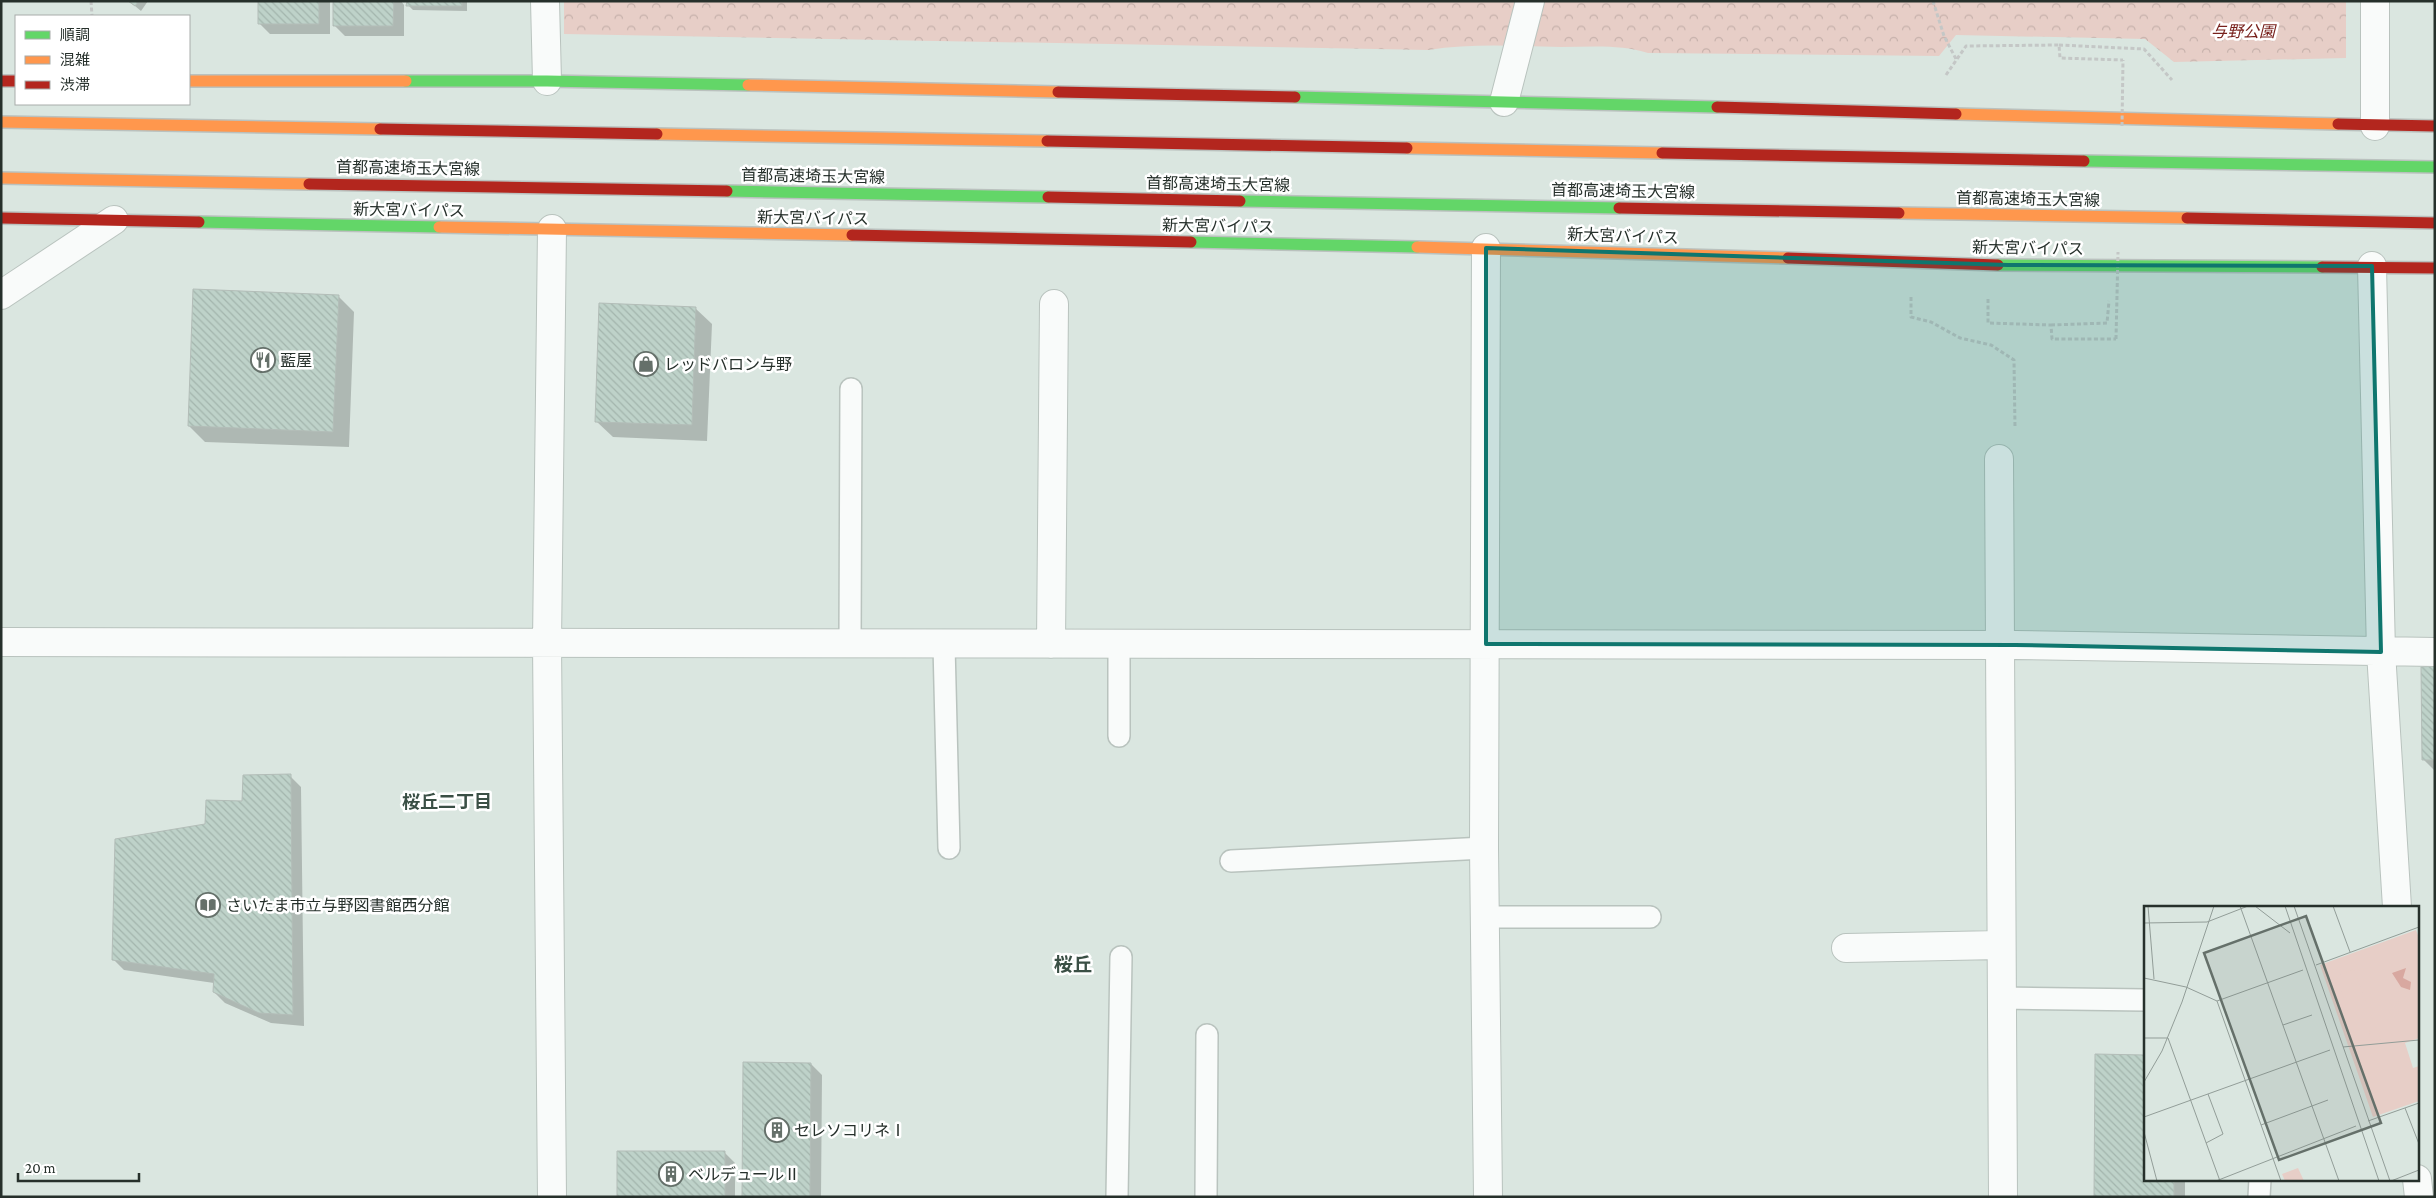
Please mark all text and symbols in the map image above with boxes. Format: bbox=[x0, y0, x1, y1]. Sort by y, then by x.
legend bbox=[15, 15, 190, 105]
park label: 与野公園 bbox=[2211, 23, 2277, 40]
text: 順調 bbox=[60, 27, 90, 43]
text: 混雑 bbox=[60, 52, 90, 68]
text: 渋滞 bbox=[60, 77, 90, 93]
street label: 首都高速埼玉大宮線 bbox=[336, 158, 480, 178]
street label: 首都高速埼玉大宮線 bbox=[741, 166, 885, 186]
street label: 首都高速埼玉大宮線 bbox=[1146, 174, 1290, 194]
street label: 首都高速埼玉大宮線 bbox=[1551, 181, 1695, 201]
street label: 首都高速埼玉大宮線 bbox=[1956, 189, 2100, 209]
street label: 新大宮バイパス bbox=[353, 201, 465, 219]
street label: 新大宮バイパス bbox=[757, 209, 869, 227]
street label: 新大宮バイパス bbox=[1162, 217, 1274, 235]
street label: 新大宮バイパス bbox=[1567, 226, 1679, 246]
street label: 新大宮バイパス bbox=[1972, 239, 2084, 257]
restaurant icon: 藍屋 bbox=[250, 347, 276, 373]
shop icon: レッドバロン与野 bbox=[633, 351, 659, 377]
place label: 藍屋 bbox=[280, 352, 312, 369]
place label: レッドバロン与野 bbox=[664, 356, 792, 373]
district label: 桜丘二丁目 bbox=[402, 792, 492, 812]
library icon: さいたま市立与野図書館西分館 bbox=[195, 892, 221, 918]
place label: さいたま市立与野図書館西分館 bbox=[226, 897, 450, 914]
inset map bbox=[2144, 906, 2418, 1180]
district label: 桜丘 bbox=[1054, 954, 1092, 975]
building icon: セレソコリネⅠ bbox=[764, 1117, 790, 1143]
place label: セレソコリネⅠ bbox=[794, 1122, 906, 1139]
scale bar bbox=[18, 1150, 139, 1182]
text: 20 m bbox=[25, 1160, 56, 1176]
building icon: ベルデュールⅡ bbox=[658, 1161, 684, 1187]
place label: ベルデュールⅡ bbox=[688, 1166, 800, 1183]

